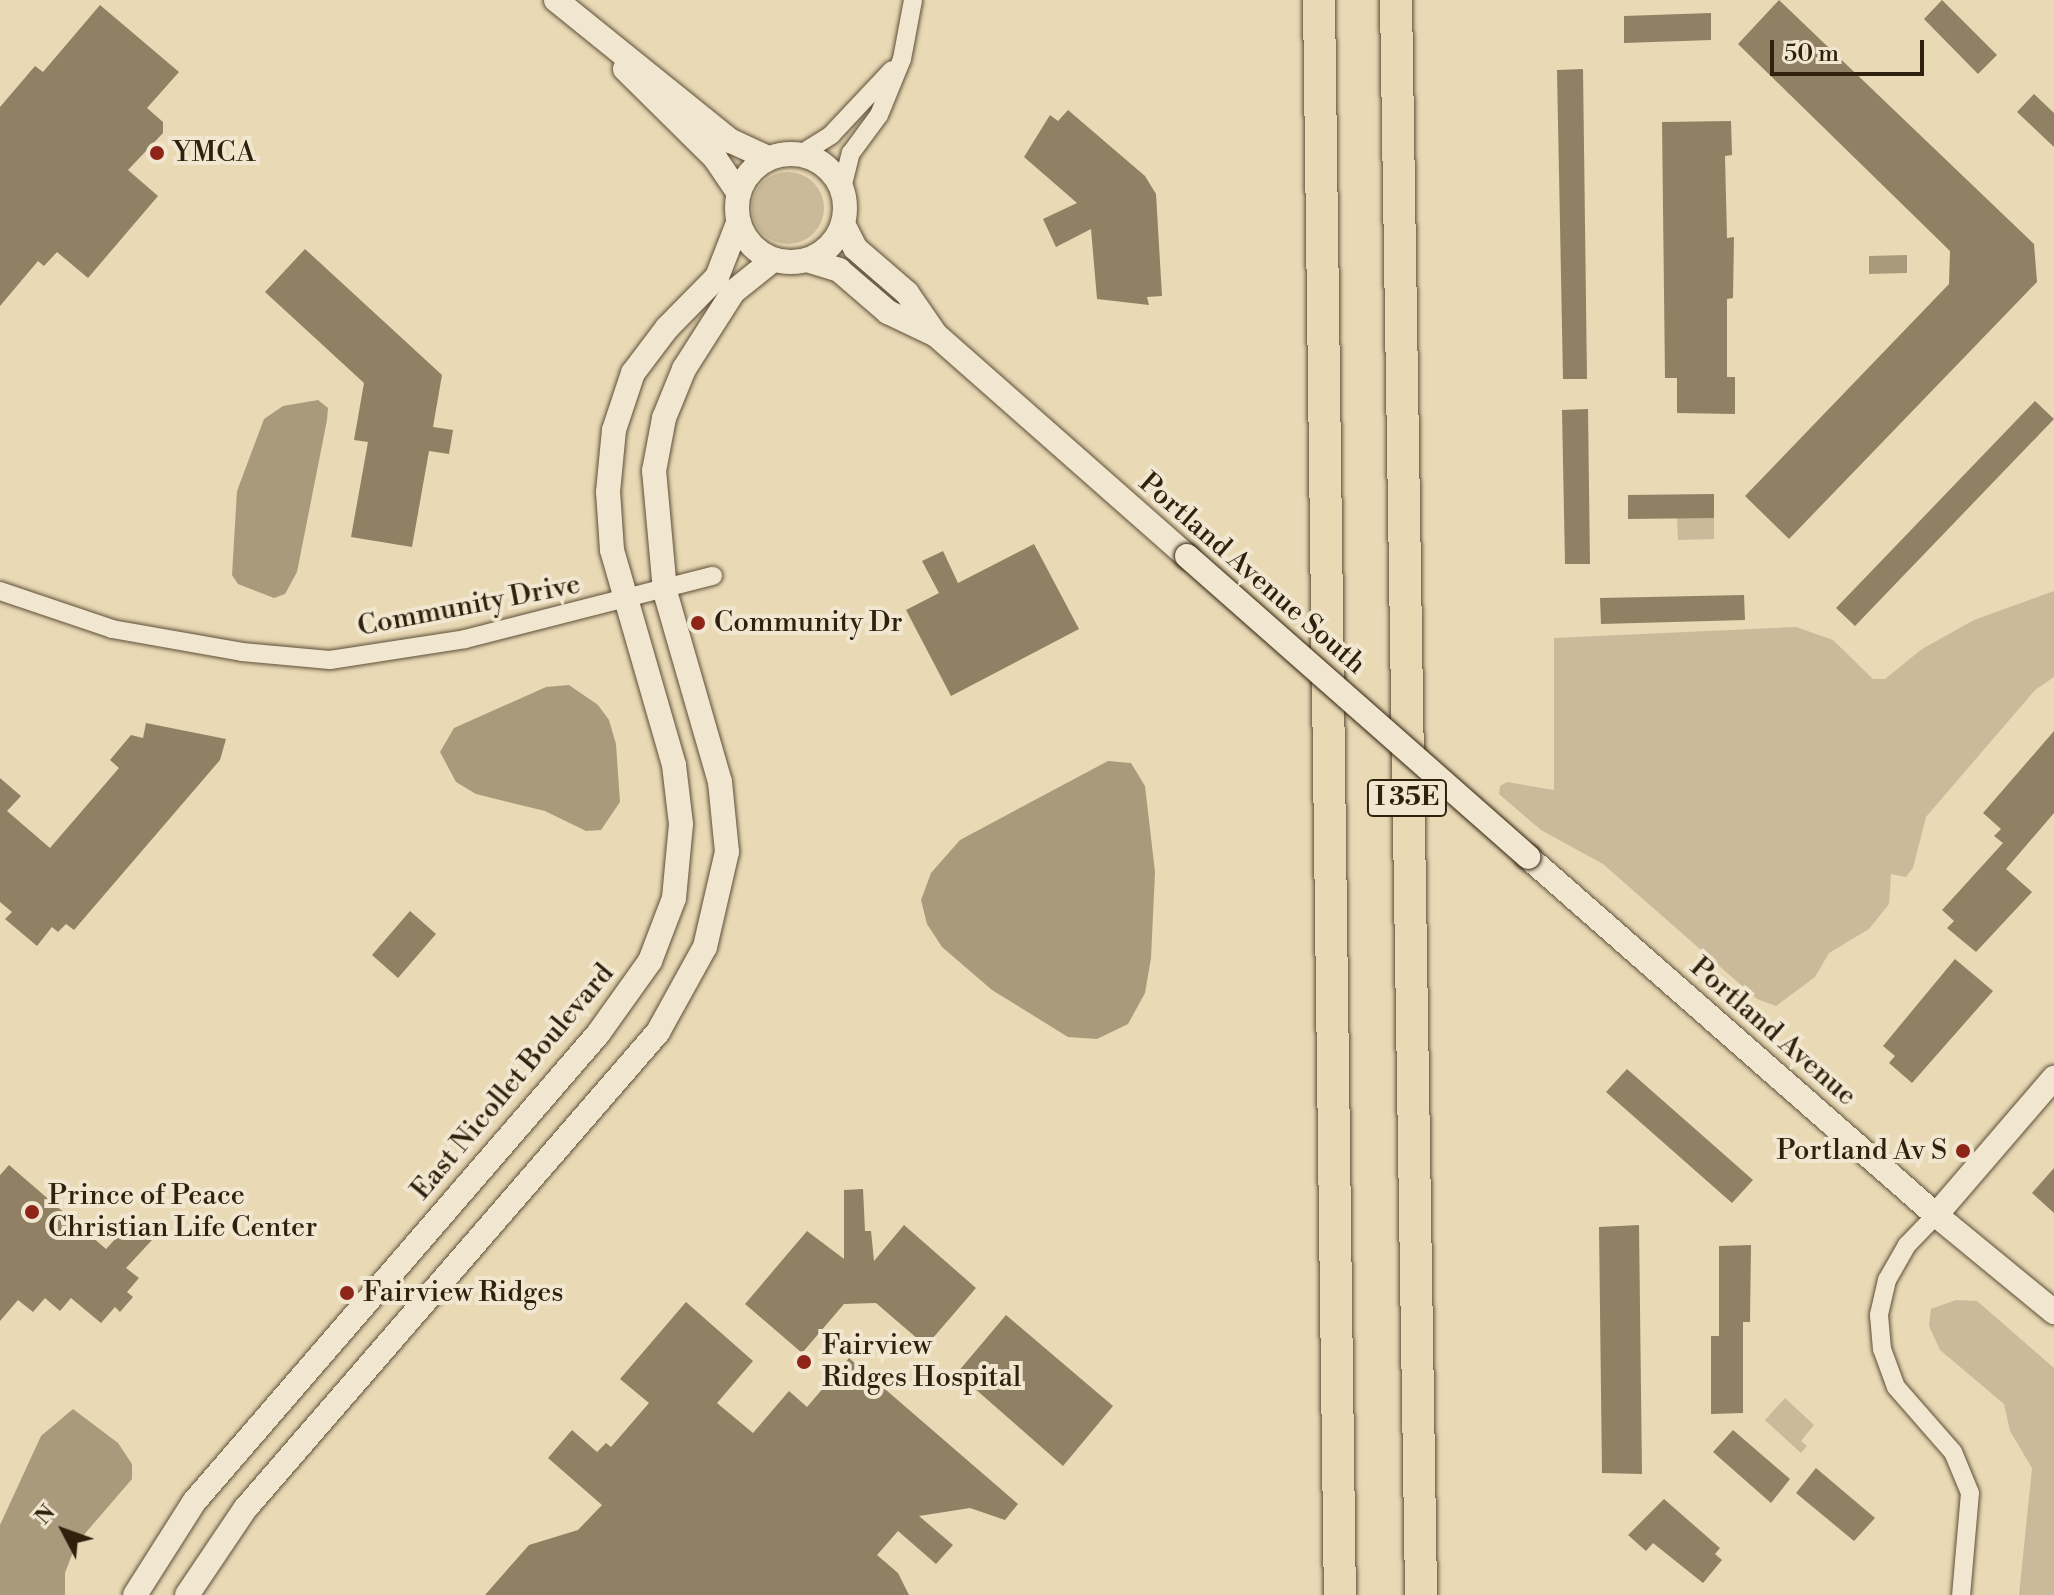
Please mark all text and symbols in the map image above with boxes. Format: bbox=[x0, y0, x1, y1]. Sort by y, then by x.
scale bar bbox=[1774, 24, 1928, 74]
text: 50 m bbox=[1784, 39, 1839, 69]
place label: YMCA bbox=[173, 136, 255, 170]
marker: YMCA bbox=[148, 144, 166, 162]
street label: Portland Avenue South bbox=[1132, 466, 1372, 682]
street label: Community Drive bbox=[355, 568, 583, 644]
place label: Community Dr bbox=[714, 606, 903, 640]
marker: Community Dr bbox=[689, 614, 707, 632]
road number: I 35E bbox=[1365, 776, 1449, 820]
street label: Portland Avenue bbox=[1683, 951, 1863, 1113]
street label: East Nicollet Boulevard bbox=[405, 957, 621, 1207]
place label: Portland Av S bbox=[1776, 1134, 1947, 1168]
marker: Portland Av S bbox=[1954, 1142, 1972, 1160]
place label: Prince of Peace Christian Life Center bbox=[48, 1179, 317, 1245]
marker: Prince of Peace Christian Life Center bbox=[23, 1203, 41, 1221]
place label: Fairview Ridges bbox=[363, 1276, 564, 1310]
marker: Fairview Ridges bbox=[338, 1284, 356, 1302]
place label: Fairview Ridges Hospital bbox=[822, 1329, 1021, 1395]
marker: Fairview Ridges Hospital bbox=[793, 1351, 815, 1373]
north arrow bbox=[24, 1491, 104, 1571]
text: N bbox=[30, 1500, 61, 1530]

